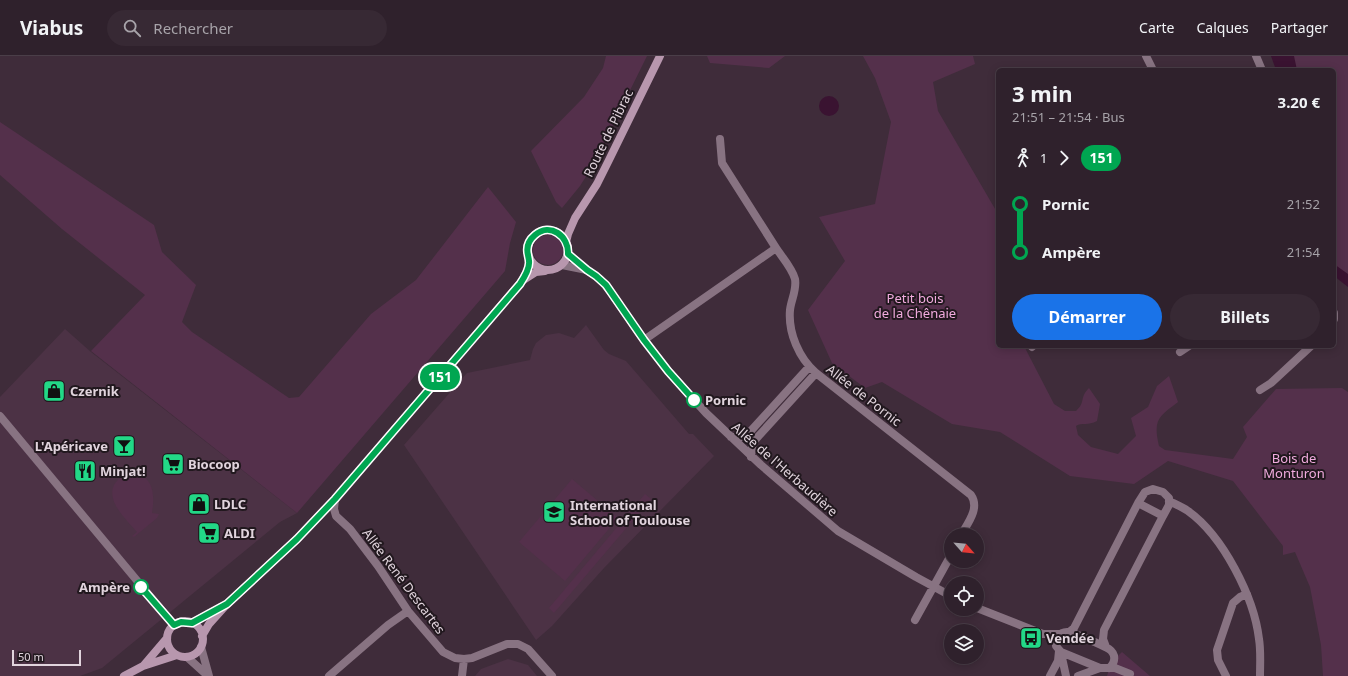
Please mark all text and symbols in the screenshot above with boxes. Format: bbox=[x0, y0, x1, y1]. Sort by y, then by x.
search box bbox=[107, 10, 387, 46]
text: Viabus bbox=[20, 15, 83, 41]
icon: search bbox=[121, 17, 143, 39]
text: Rechercher bbox=[153, 18, 233, 38]
text: Carte bbox=[1139, 18, 1175, 37]
text: Calques bbox=[1197, 18, 1249, 37]
text: Partager bbox=[1271, 18, 1328, 37]
text: 3 min bbox=[1012, 78, 1073, 108]
street label: Route de Pibrac bbox=[579, 86, 637, 180]
text: 3.20 € bbox=[1278, 92, 1320, 112]
text: 21:51 – 21:54 · Bus bbox=[1012, 108, 1125, 126]
icon: walk bbox=[1012, 147, 1034, 169]
icon: forward bbox=[1053, 147, 1075, 169]
text: 151 bbox=[1089, 148, 1113, 167]
text: 1 bbox=[1040, 149, 1047, 167]
text: Pornic bbox=[1042, 194, 1089, 214]
text: 21:52 bbox=[1287, 195, 1320, 213]
text: Ampère bbox=[1042, 242, 1101, 262]
text: 21:54 bbox=[1287, 243, 1320, 261]
park label: Petit bois de la Chênaie bbox=[874, 289, 956, 322]
button: Démarrer bbox=[1012, 294, 1162, 340]
button: Billets bbox=[1170, 294, 1320, 340]
street label: Allée de Pornic bbox=[823, 360, 905, 430]
line badge: 151 bbox=[417, 364, 463, 390]
text: 151 bbox=[428, 367, 452, 386]
shop icon: Czernik bbox=[41, 378, 67, 404]
place label: Czernik bbox=[70, 382, 120, 400]
place label: Pornic bbox=[705, 391, 746, 409]
marker: Pornic bbox=[686, 392, 702, 408]
street label: Allée de l'Herbaudière bbox=[728, 418, 842, 520]
bar icon: L'Apéricave bbox=[111, 433, 137, 459]
place label: L'Apéricave bbox=[35, 437, 108, 455]
park label: Bois de Monturon bbox=[1263, 449, 1325, 482]
supermarket icon: Biocoop bbox=[160, 451, 186, 477]
place label: Biocoop bbox=[188, 455, 240, 473]
restaurant icon: Minjat! bbox=[72, 458, 98, 484]
place label: Minjat! bbox=[100, 462, 146, 480]
shop icon: LDLC bbox=[186, 491, 212, 517]
place label: LDLC bbox=[214, 495, 246, 513]
place label: International School of Toulouse bbox=[570, 496, 691, 529]
school or university icon: International School of Toulouse bbox=[541, 499, 567, 525]
supermarket icon: ALDI bbox=[196, 520, 222, 546]
place label: ALDI bbox=[224, 524, 255, 542]
street label: Allée René Descartes bbox=[358, 525, 450, 637]
north arrow bbox=[944, 528, 984, 568]
map controls bbox=[944, 528, 984, 664]
button: locate bbox=[944, 576, 984, 616]
place label: Ampère bbox=[79, 578, 130, 596]
marker: Ampère bbox=[133, 579, 149, 595]
button: layers bbox=[944, 624, 984, 664]
bus stop icon: Vendée bbox=[1018, 625, 1044, 651]
place label: Vendée bbox=[1046, 629, 1094, 647]
scale bar bbox=[12, 648, 81, 667]
text: 50 m bbox=[18, 649, 44, 664]

